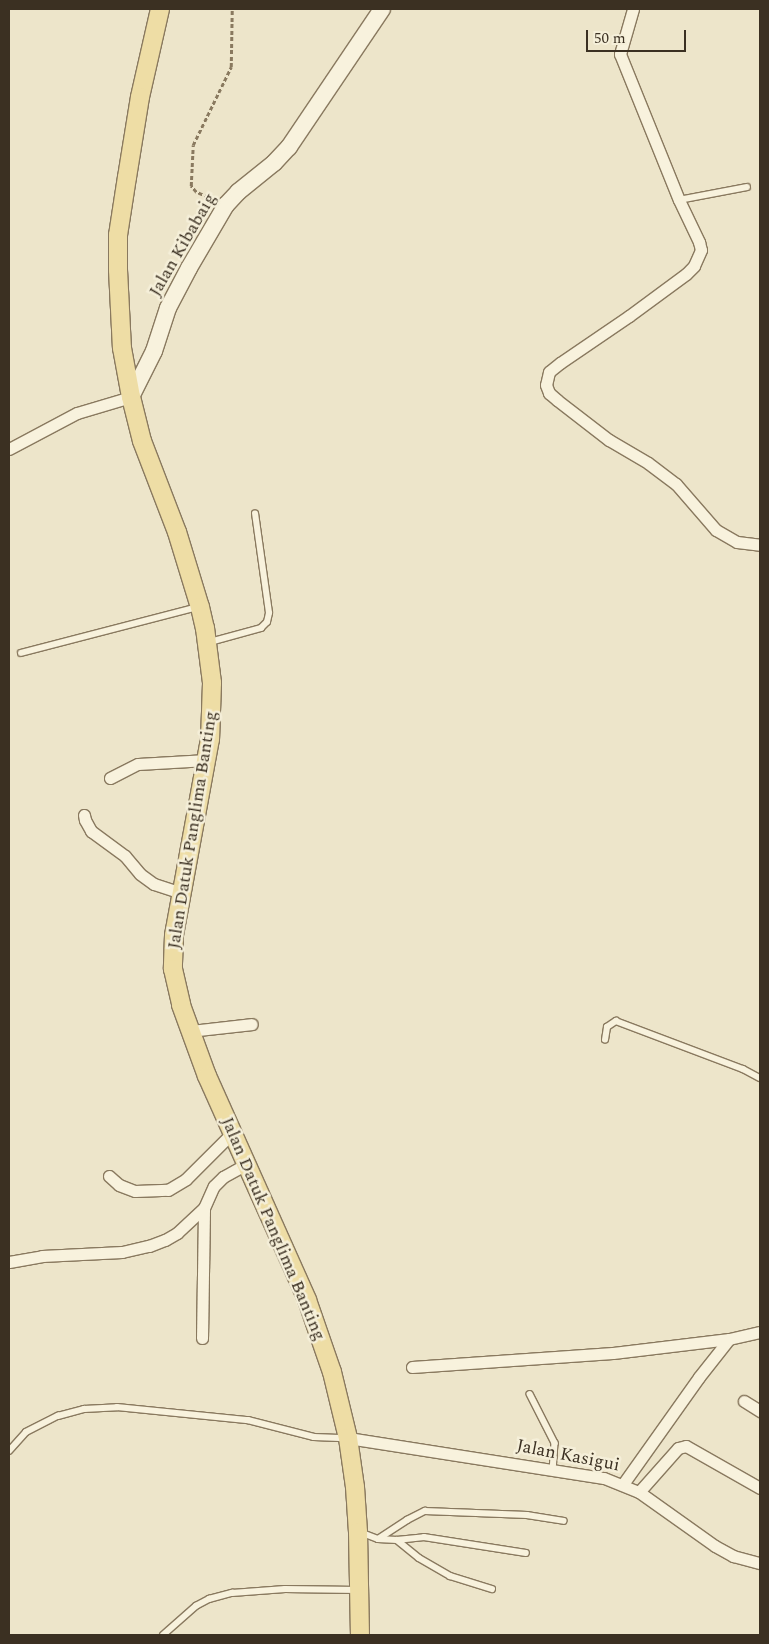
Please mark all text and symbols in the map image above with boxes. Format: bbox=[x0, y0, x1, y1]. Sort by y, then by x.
scale bar bbox=[589, 20, 689, 52]
text: 50 m bbox=[594, 27, 626, 50]
street label: Jalan Kibabaig bbox=[145, 189, 221, 301]
street label: Jalan Datuk Panglima Banting bbox=[163, 709, 223, 951]
street label: Jalan Datuk Panglima Banting bbox=[216, 1114, 330, 1344]
street label: Jalan Kasigui bbox=[515, 1435, 621, 1477]

